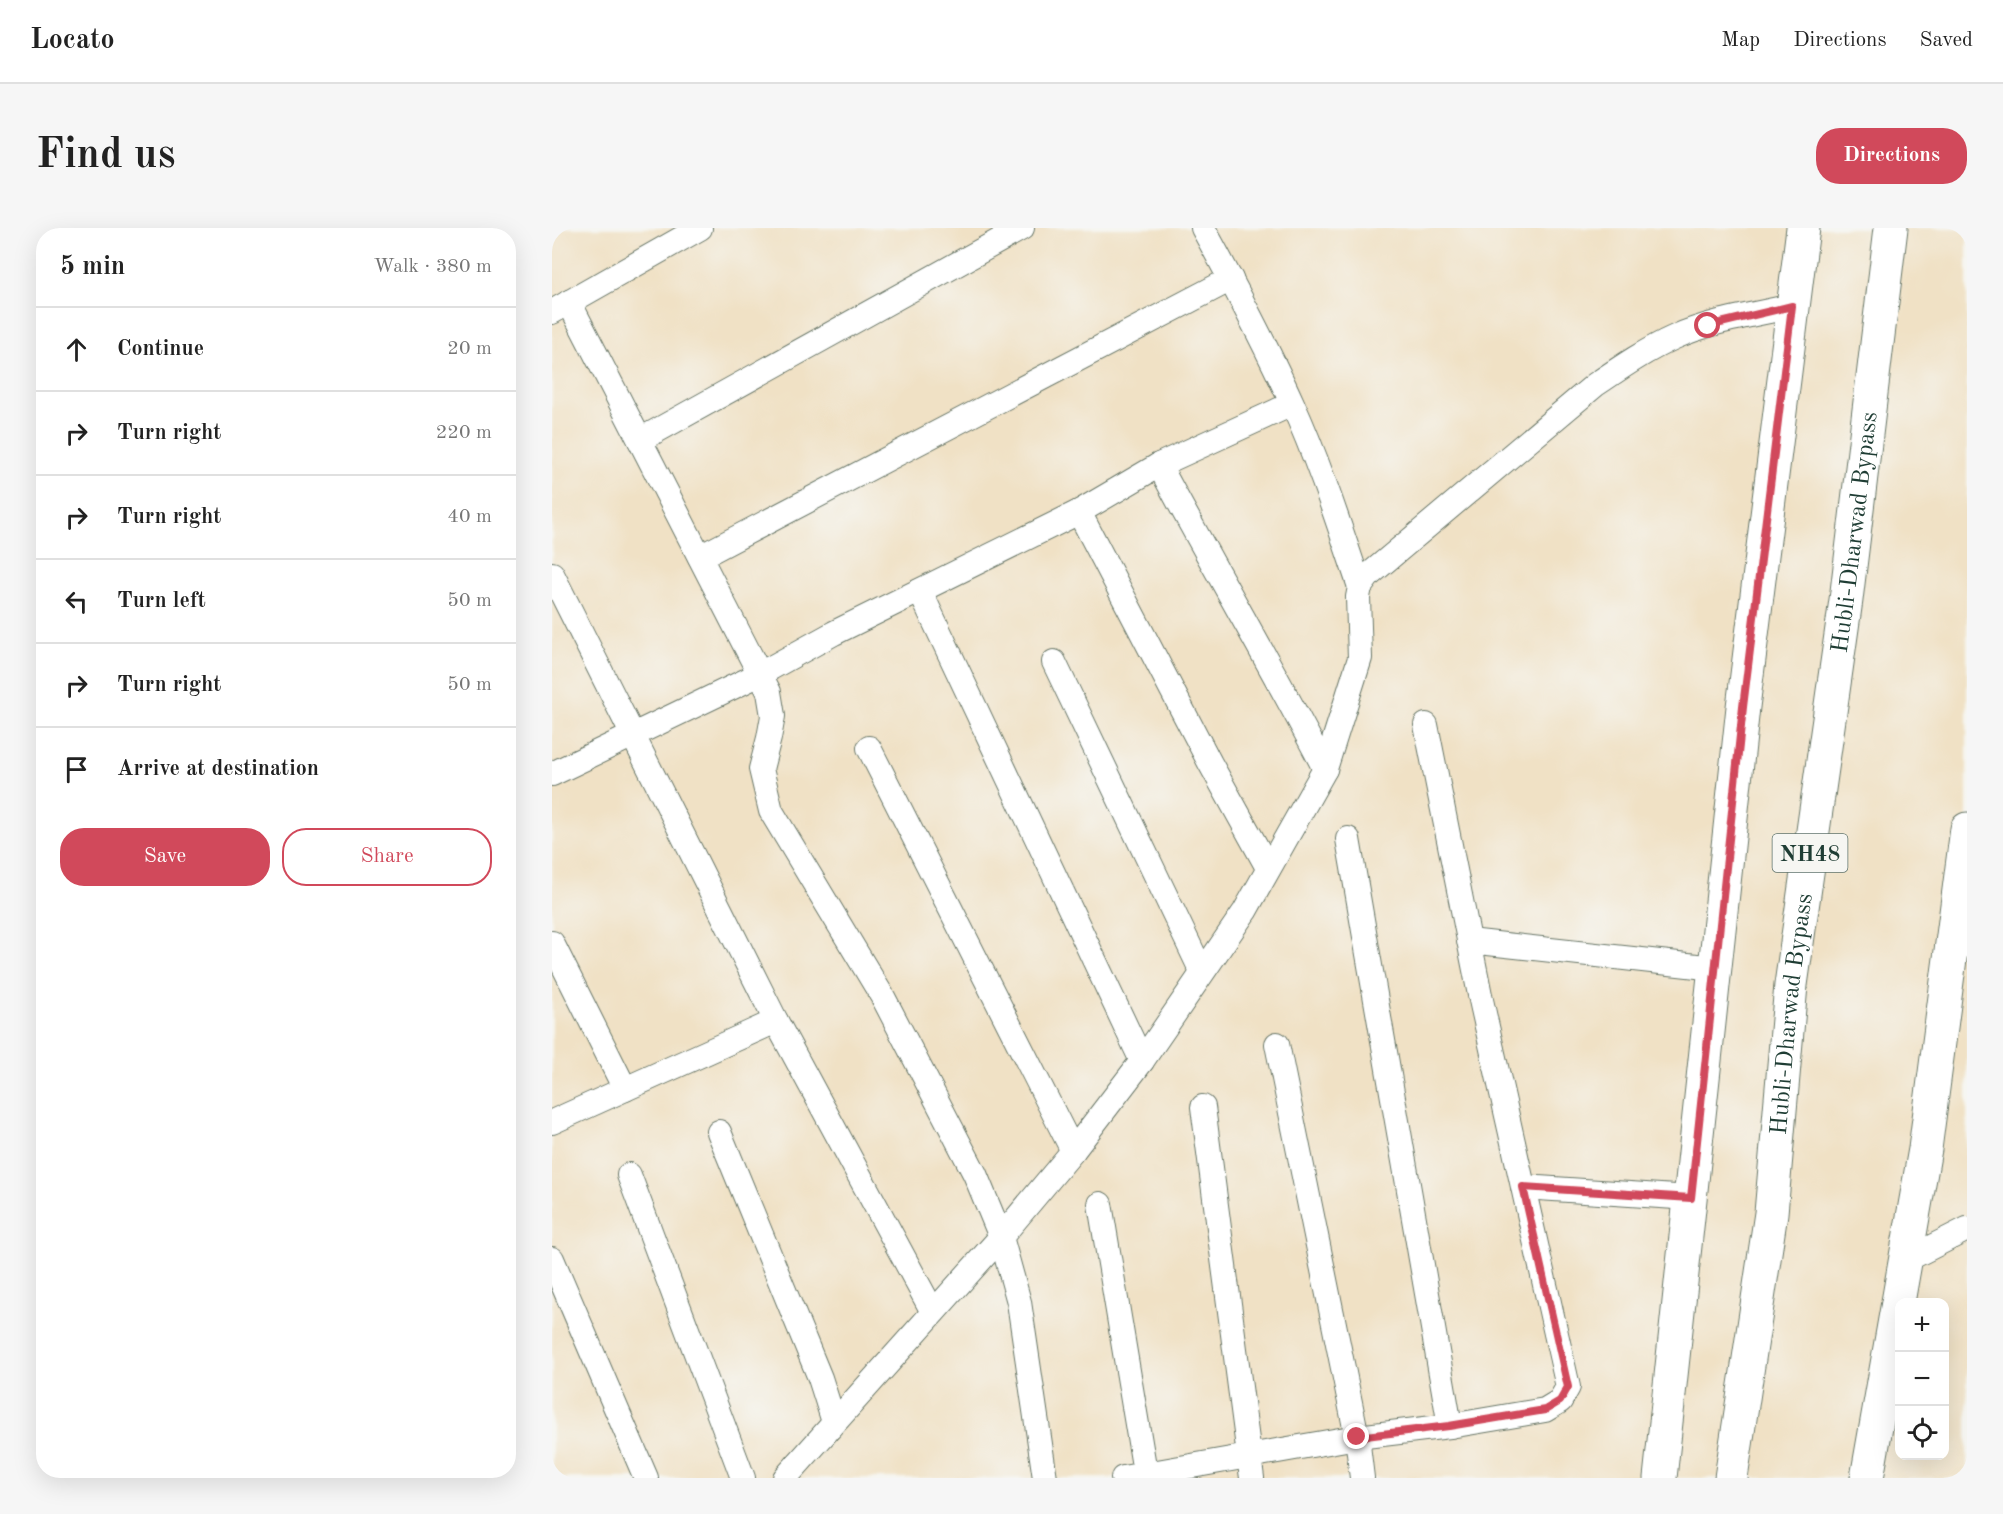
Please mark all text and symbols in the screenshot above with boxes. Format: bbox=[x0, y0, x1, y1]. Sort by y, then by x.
text: Locato bbox=[30, 27, 115, 55]
text: Map bbox=[1721, 30, 1760, 51]
text: Directions bbox=[1793, 30, 1887, 51]
text: Saved bbox=[1920, 30, 1973, 51]
button: Directions bbox=[1816, 128, 1967, 184]
text: Find us bbox=[36, 135, 175, 177]
text: 5 min bbox=[60, 254, 125, 280]
text: Walk · 380 m bbox=[373, 257, 492, 277]
route start bbox=[1694, 312, 1720, 338]
icon: ahead bbox=[60, 333, 93, 366]
text: Continue bbox=[117, 338, 204, 360]
text: 20 m bbox=[447, 339, 492, 359]
street label: Hubli-Dharwad Bypass bbox=[1829, 411, 1883, 655]
icon: right bbox=[60, 417, 93, 450]
text: Turn right bbox=[117, 422, 221, 444]
text: 220 m bbox=[436, 423, 492, 443]
icon: right bbox=[60, 501, 93, 534]
text: Turn right bbox=[117, 506, 221, 528]
text: 40 m bbox=[447, 507, 492, 527]
icon: left bbox=[60, 585, 93, 618]
text: Turn left bbox=[117, 590, 206, 612]
text: 50 m bbox=[447, 591, 492, 611]
icon: right bbox=[60, 669, 93, 702]
text: Turn right bbox=[117, 674, 221, 696]
text: 50 m bbox=[447, 675, 492, 695]
icon: arrive bbox=[60, 753, 93, 786]
text: Arrive at destination bbox=[117, 758, 319, 780]
button: Save bbox=[60, 828, 270, 886]
button: Share bbox=[282, 828, 492, 886]
road number: NH48 bbox=[1772, 834, 1848, 872]
street label: Hubli-Dharwad Bypass bbox=[1768, 892, 1818, 1136]
map controls bbox=[1895, 1298, 1949, 1460]
button: + bbox=[1895, 1298, 1949, 1352]
button: − bbox=[1895, 1352, 1949, 1406]
button: locate bbox=[1895, 1406, 1949, 1460]
route end bbox=[1343, 1423, 1369, 1449]

